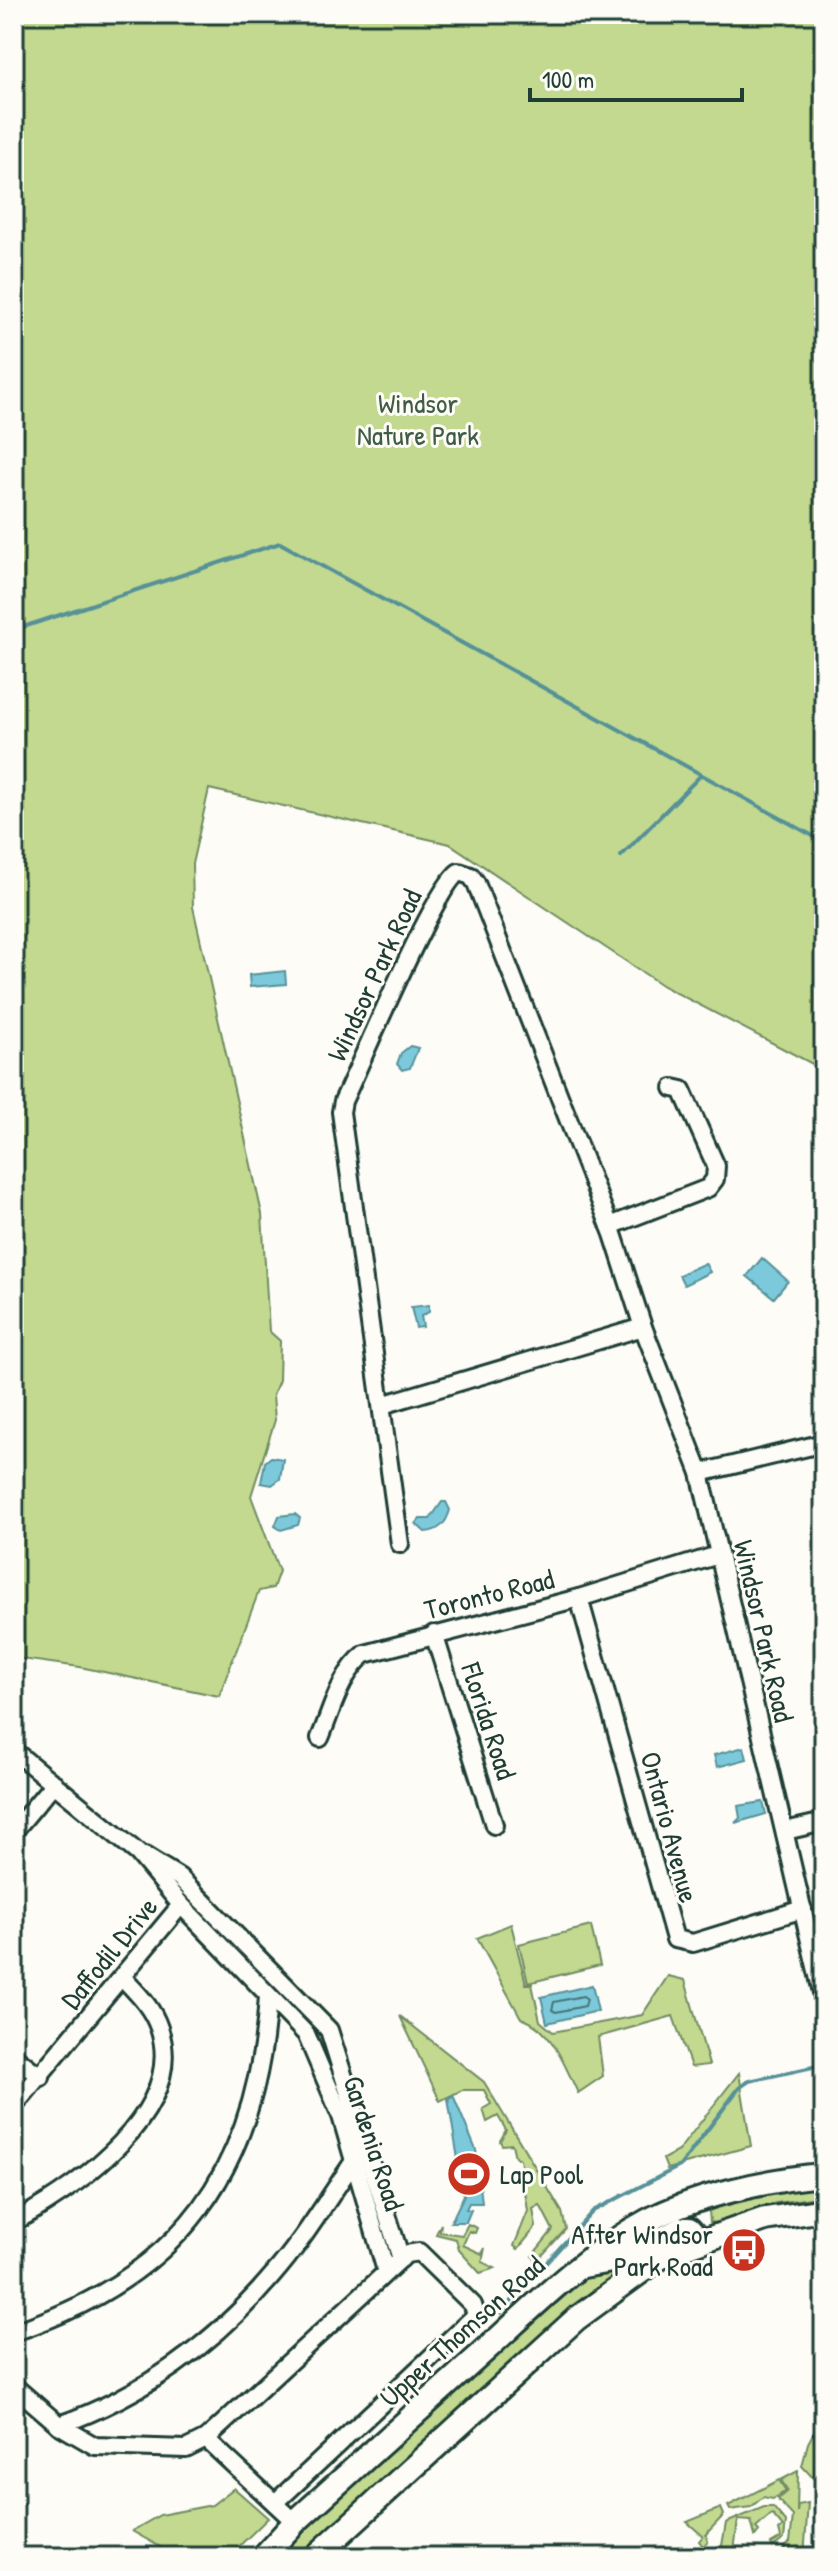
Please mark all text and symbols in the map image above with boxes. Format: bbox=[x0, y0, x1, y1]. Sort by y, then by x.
scale bar bbox=[530, 52, 742, 102]
text: 100 m bbox=[542, 63, 594, 95]
park label: Windsor Nature Park bbox=[357, 384, 479, 454]
street label: Windsor Park Road bbox=[318, 883, 430, 1067]
street label: Windsor Park Road bbox=[725, 1536, 803, 1726]
street label: Toronto Road bbox=[420, 1560, 558, 1628]
street label: Florida Road bbox=[452, 1657, 526, 1784]
street label: Ontario Avenue bbox=[632, 1747, 708, 1907]
street label: Daffodil Drive bbox=[52, 1889, 166, 2017]
street label: Gardenia Road bbox=[334, 2071, 414, 2215]
sports icon: Lap Pool bbox=[445, 2150, 493, 2198]
place label: Lap Pool bbox=[500, 2155, 584, 2193]
place label: After Windsor Park Road bbox=[571, 2215, 713, 2285]
bus stop icon: After Windsor Park Road bbox=[720, 2226, 768, 2274]
street label: Upper Thomson Road bbox=[371, 2247, 553, 2415]

